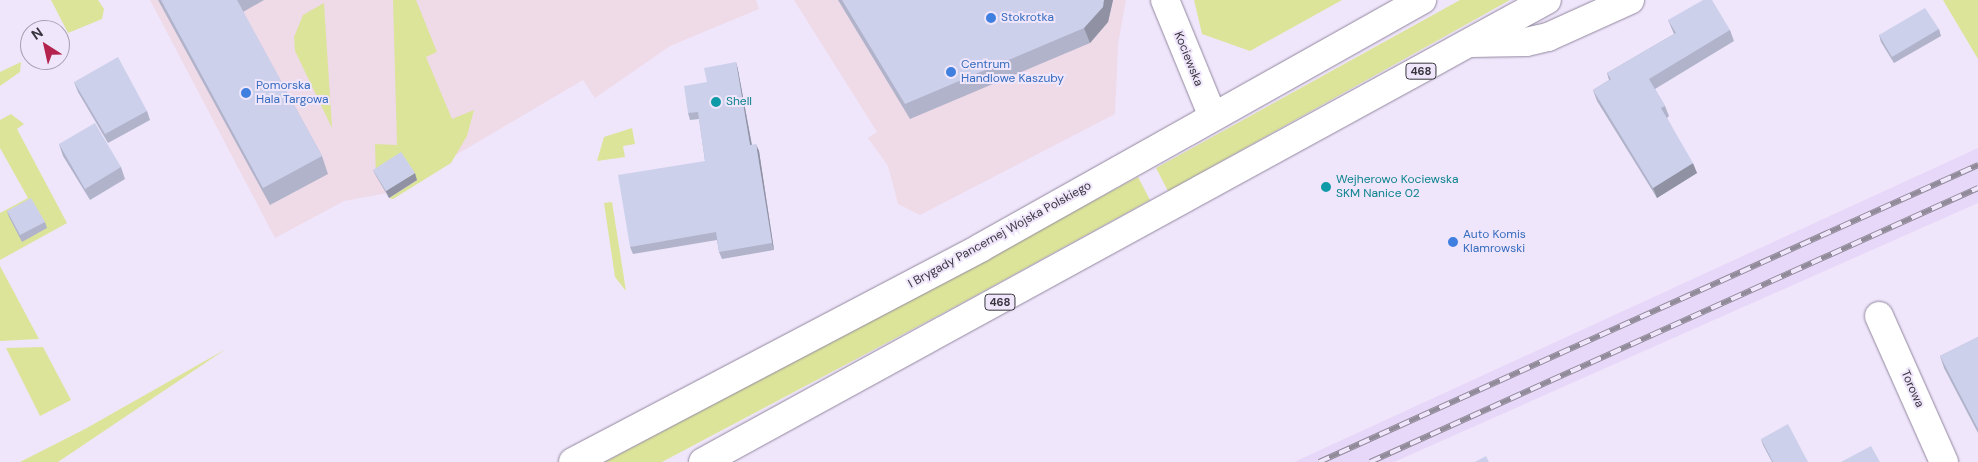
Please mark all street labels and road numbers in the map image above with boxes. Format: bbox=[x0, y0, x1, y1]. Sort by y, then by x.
street label: Kociewska bbox=[1171, 30, 1205, 88]
road number: 468 bbox=[1405, 62, 1437, 80]
street label: I Brygady Pancernej Wojska Polskiego bbox=[906, 178, 1094, 292]
road number: 468 bbox=[984, 294, 1016, 310]
street label: Torowa bbox=[1897, 368, 1927, 410]

